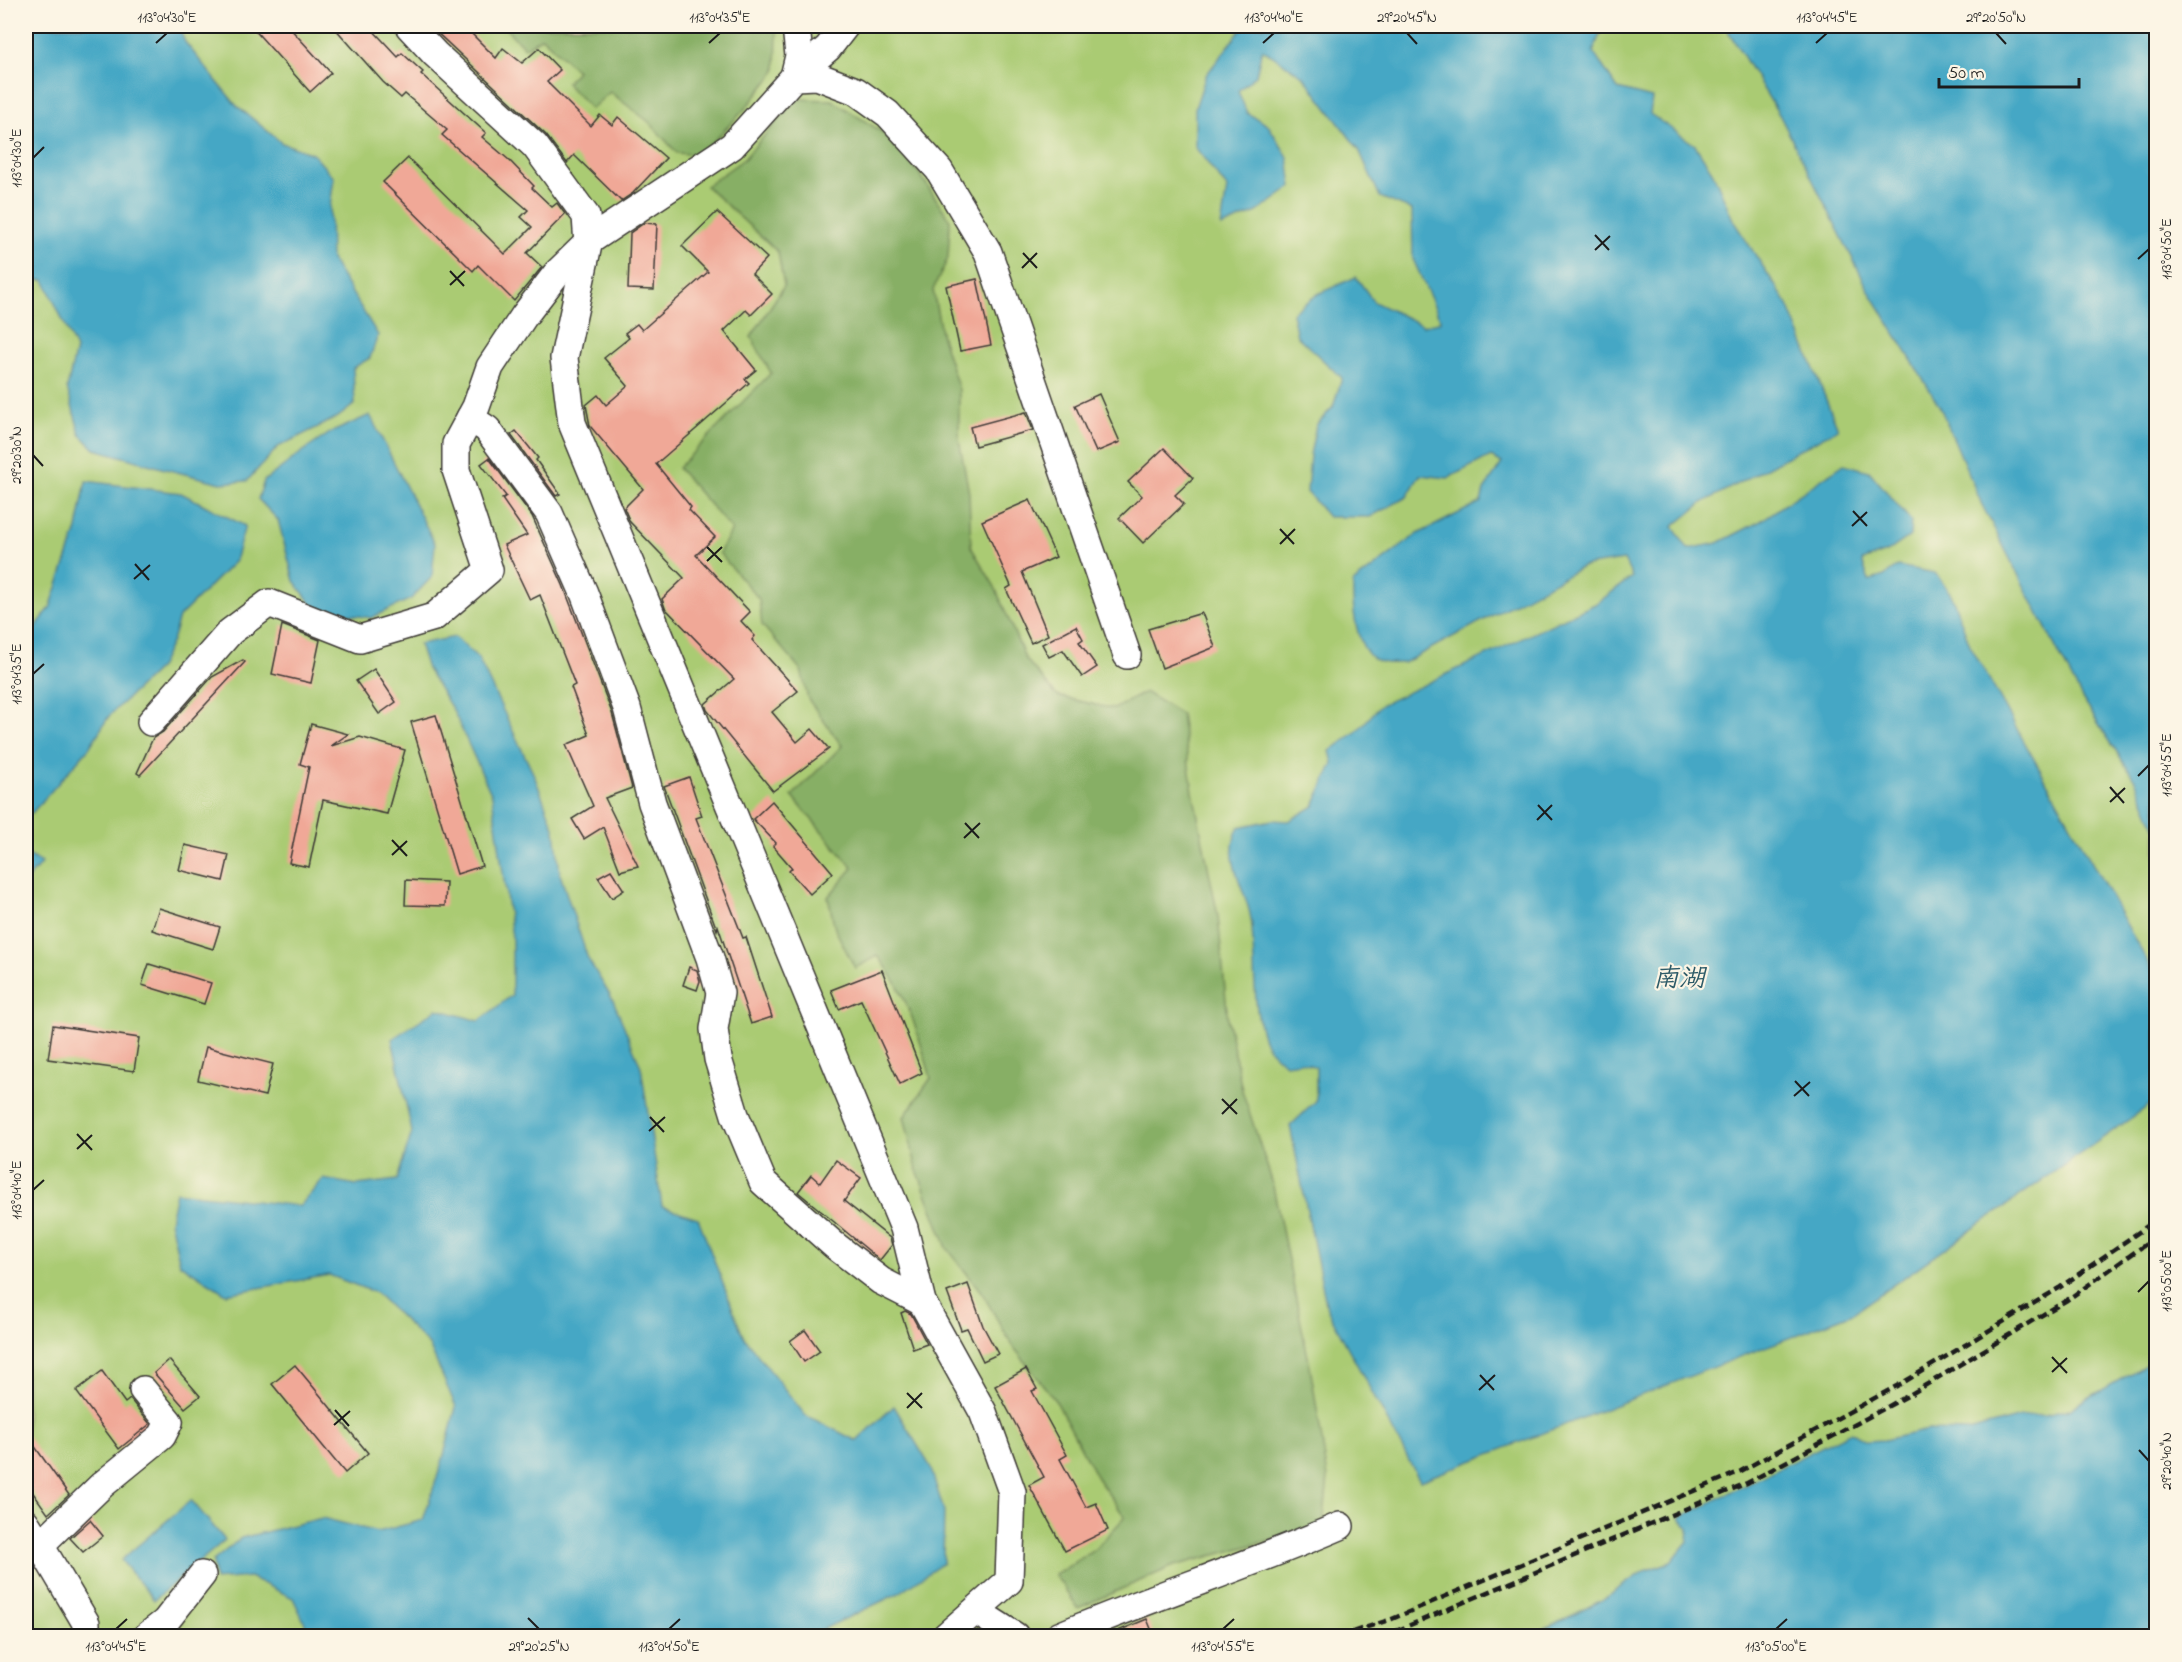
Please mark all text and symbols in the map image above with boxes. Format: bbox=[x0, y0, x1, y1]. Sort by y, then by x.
text: 113°04'30"E bbox=[137, 7, 197, 29]
text: 113°04'35"E bbox=[689, 7, 751, 29]
text: 113°04'40"E bbox=[1244, 7, 1304, 29]
text: 29°20'45"N bbox=[1377, 7, 1437, 29]
text: 113°04'45"E bbox=[1796, 7, 1858, 29]
text: 29°20'50"N bbox=[1966, 7, 2026, 29]
scale bar bbox=[1939, 51, 2078, 89]
text: 50 m bbox=[1948, 61, 1985, 87]
text: 113°04'30"E bbox=[6, 128, 28, 188]
text: 113°04'50"E bbox=[2156, 218, 2178, 280]
text: 29°20'30"N bbox=[6, 426, 28, 484]
text: 113°04'35"E bbox=[6, 643, 28, 705]
text: 113°04'55"E bbox=[2156, 733, 2178, 797]
water label: 南湖 bbox=[1653, 961, 1708, 999]
text: 113°04'40"E bbox=[6, 1160, 28, 1220]
text: 113°05'00"E bbox=[2156, 1250, 2178, 1312]
text: 29°20'40"N bbox=[2156, 1432, 2178, 1490]
text: 113°04'45"E bbox=[85, 1636, 147, 1658]
text: 29°20'25"N bbox=[508, 1636, 570, 1658]
text: 113°04'50"E bbox=[638, 1636, 700, 1658]
text: 113°04'55"E bbox=[1191, 1636, 1255, 1658]
text: 113°05'00"E bbox=[1745, 1636, 1807, 1658]

